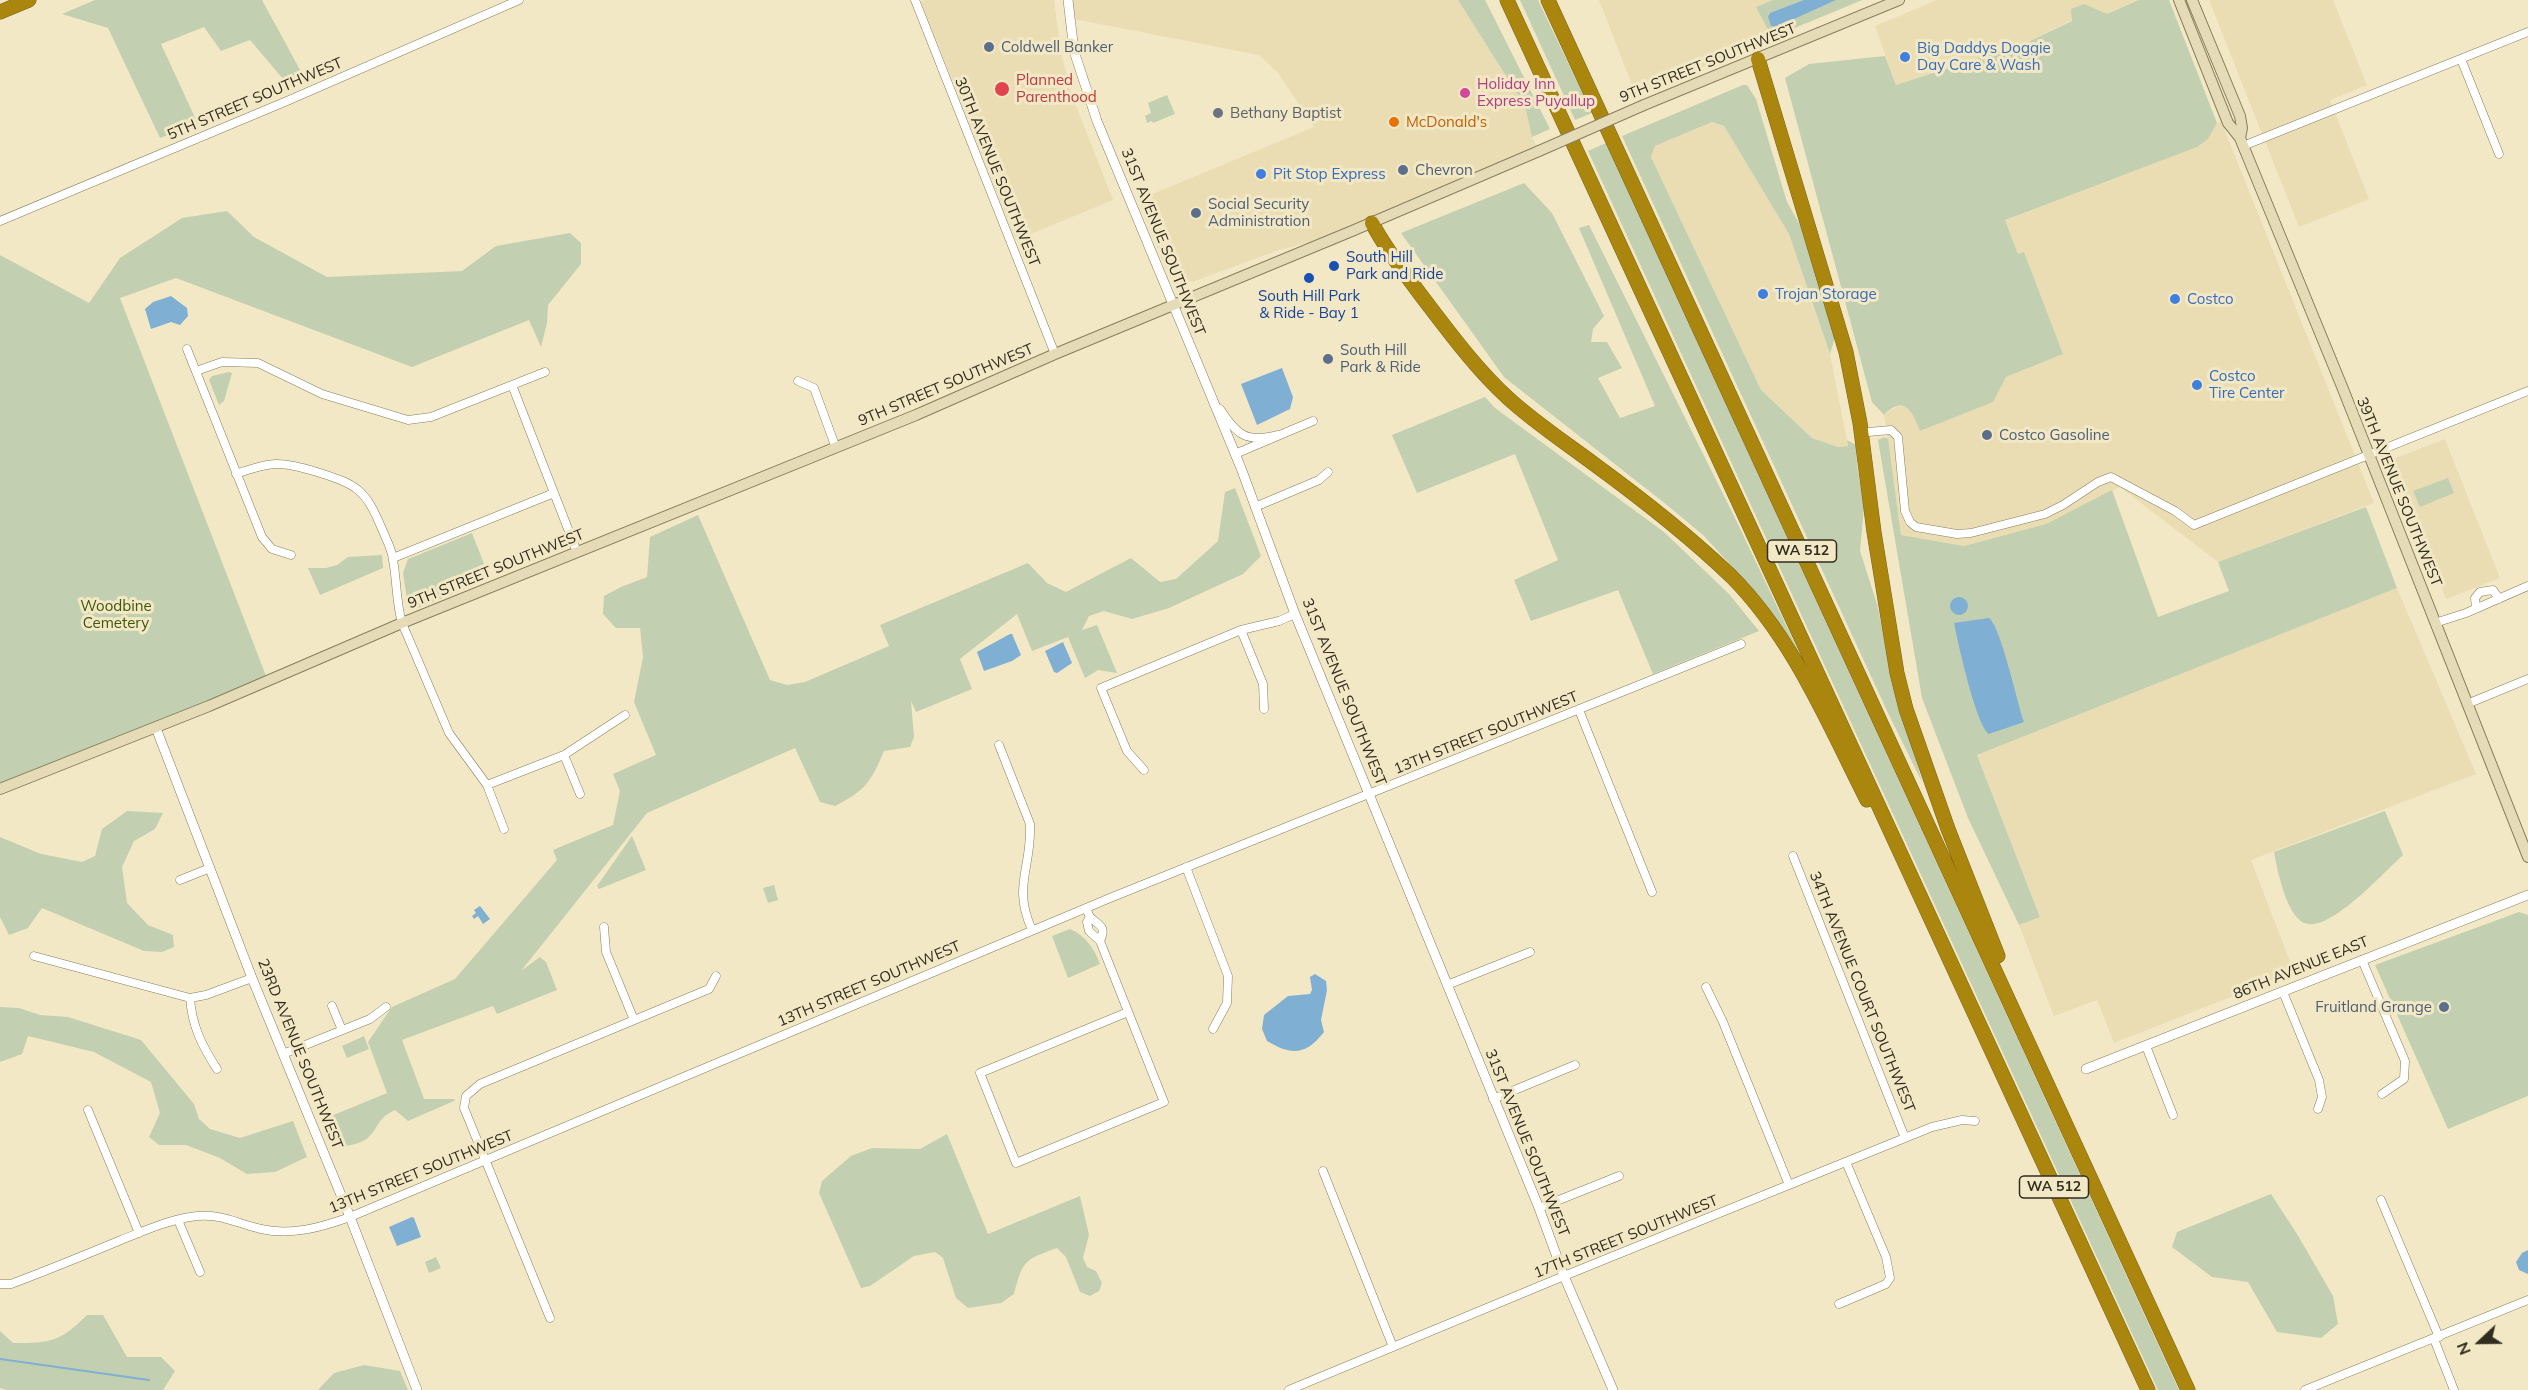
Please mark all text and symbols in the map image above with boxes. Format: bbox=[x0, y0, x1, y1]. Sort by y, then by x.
street label: 9TH STREET SOUTHWEST bbox=[1617, 19, 1799, 107]
place label: Coldwell Banker bbox=[1001, 38, 1113, 56]
place label: Big Daddys Doggie Day Care & Wash bbox=[1917, 39, 2051, 74]
marker: Coldwell Banker bbox=[982, 40, 996, 54]
marker: Big Daddys Doggie Day Care & Wash bbox=[1898, 50, 1912, 64]
street label: 5TH STREET SOUTHWEST bbox=[165, 54, 345, 144]
place label: Planned Parenthood bbox=[1016, 71, 1097, 106]
street label: 30TH AVENUE SOUTHWEST bbox=[951, 75, 1043, 269]
place label: Holiday Inn Express Puyallup bbox=[1477, 75, 1595, 110]
marker: Planned Parenthood bbox=[993, 80, 1011, 98]
marker: Holiday Inn Express Puyallup bbox=[1458, 86, 1472, 100]
place label: Bethany Baptist bbox=[1230, 104, 1342, 122]
marker: Bethany Baptist bbox=[1211, 106, 1225, 120]
place label: McDonald's bbox=[1406, 113, 1487, 131]
marker: McDonald's bbox=[1387, 115, 1401, 129]
street label: 31ST AVENUE SOUTHWEST bbox=[1117, 146, 1209, 338]
place label: Chevron bbox=[1415, 161, 1473, 179]
marker: Chevron bbox=[1396, 163, 1410, 177]
place label: Pit Stop Express bbox=[1273, 165, 1386, 183]
marker: Pit Stop Express bbox=[1254, 167, 1268, 181]
place label: Social Security Administration bbox=[1208, 195, 1310, 230]
marker: Social Security Administration bbox=[1189, 206, 1203, 220]
place label: South Hill Park and Ride bbox=[1346, 248, 1443, 283]
marker: South Hill Park and Ride bbox=[1327, 259, 1341, 273]
marker: South Hill Park & Ride - Bay 1 bbox=[1302, 271, 1316, 285]
place label: Trojan Storage bbox=[1775, 285, 1877, 303]
place label: South Hill Park & Ride - Bay 1 bbox=[1258, 287, 1360, 322]
marker: Trojan Storage bbox=[1756, 287, 1770, 301]
place label: Costco bbox=[2187, 290, 2234, 308]
marker: Costco bbox=[2168, 292, 2182, 306]
street label: 9TH STREET SOUTHWEST bbox=[856, 340, 1036, 430]
place label: South Hill Park & Ride bbox=[1340, 341, 1421, 376]
marker: South Hill Park & Ride bbox=[1321, 352, 1335, 366]
place label: Costco Tire Center bbox=[2209, 367, 2285, 402]
marker: Costco Tire Center bbox=[2190, 378, 2204, 392]
street label: 39TH AVENUE SOUTHWEST bbox=[2353, 395, 2445, 589]
place label: Costco Gasoline bbox=[1999, 426, 2110, 444]
marker: Costco Gasoline bbox=[1980, 428, 1994, 442]
street label: 9TH STREET SOUTHWEST bbox=[405, 525, 587, 613]
road number: WA 512 bbox=[1768, 540, 1836, 562]
street label: 31ST AVENUE SOUTHWEST bbox=[1298, 596, 1390, 788]
park label: Woodbine Cemetery bbox=[80, 597, 152, 632]
street label: 13TH STREET SOUTHWEST bbox=[1391, 688, 1581, 778]
street label: 34TH AVENUE COURT SOUTHWEST bbox=[1805, 869, 1919, 1115]
street label: 86TH AVENUE EAST bbox=[2231, 933, 2371, 1003]
street label: 13TH STREET SOUTHWEST bbox=[775, 937, 963, 1031]
street label: 23RD AVENUE SOUTHWEST bbox=[253, 956, 347, 1152]
place label: Fruitland Grange bbox=[2315, 998, 2432, 1016]
marker: Fruitland Grange bbox=[2437, 1000, 2451, 1014]
street label: 31ST AVENUE SOUTHWEST bbox=[1481, 1047, 1573, 1239]
street label: 13TH STREET SOUTHWEST bbox=[326, 1127, 516, 1217]
road number: WA 512 bbox=[2020, 1176, 2088, 1198]
street label: 17TH STREET SOUTHWEST bbox=[1531, 1192, 1721, 1282]
north arrow bbox=[2450, 1312, 2510, 1372]
text: N bbox=[2452, 1339, 2475, 1358]

